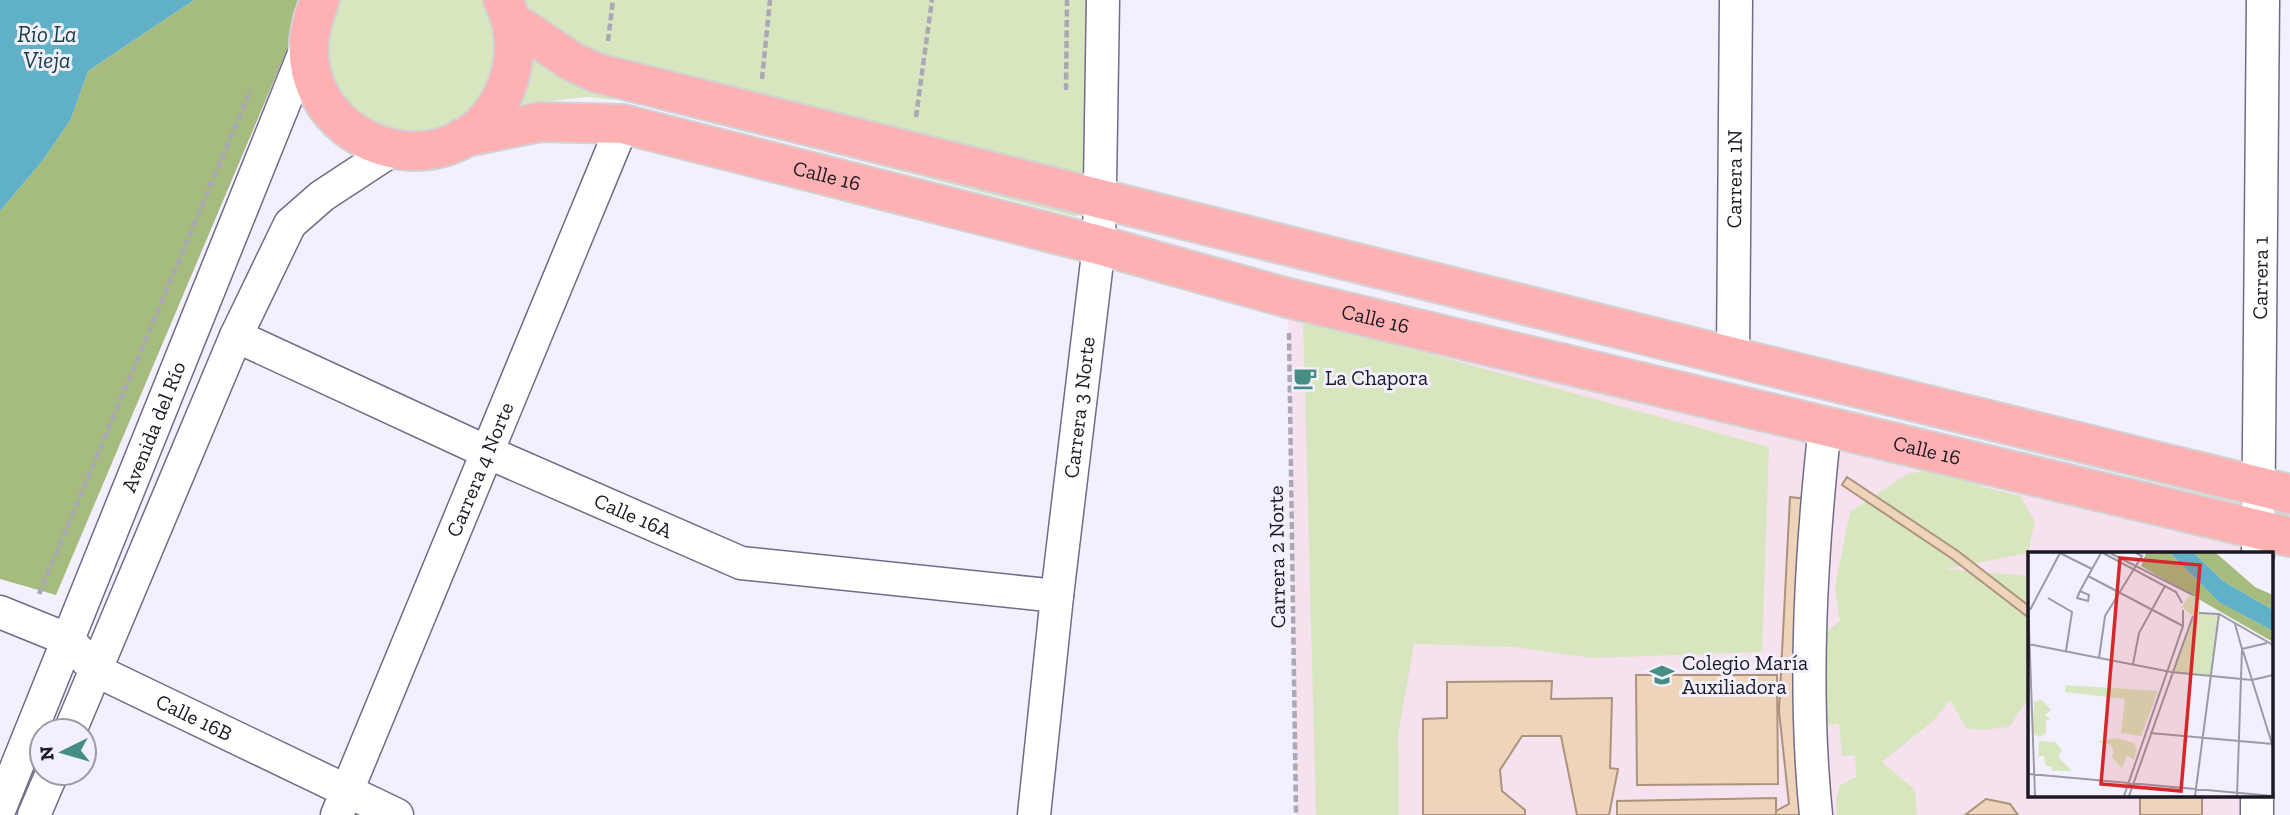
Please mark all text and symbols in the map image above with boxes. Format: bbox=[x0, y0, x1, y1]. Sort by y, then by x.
water label: Río La Vieja bbox=[17, 20, 77, 74]
street label: Carrera 1N bbox=[1721, 130, 1747, 228]
street label: Calle 16 bbox=[791, 155, 863, 196]
street label: Carrera 1 bbox=[2247, 236, 2273, 320]
street label: Calle 16 bbox=[1339, 298, 1412, 339]
street label: Carrera 3 Norte bbox=[1058, 335, 1100, 480]
street label: Avenida del Río bbox=[116, 358, 191, 496]
cafe icon: La Chapora bbox=[1291, 364, 1319, 392]
place label: La Chapora bbox=[1325, 365, 1428, 390]
street label: Carrera 4 Norte bbox=[441, 398, 519, 540]
street label: Calle 16 bbox=[1891, 430, 1963, 470]
street label: Carrera 2 Norte bbox=[1263, 485, 1290, 629]
street label: Calle 16A bbox=[591, 487, 676, 544]
inset map bbox=[2028, 552, 2272, 798]
place label: Colegio María Auxiliadora bbox=[1682, 650, 1808, 699]
school or university icon: Colegio María Auxiliadora bbox=[1648, 661, 1676, 689]
street label: Calle 16B bbox=[152, 688, 236, 746]
north arrow bbox=[28, 717, 98, 787]
text: N bbox=[34, 745, 59, 762]

